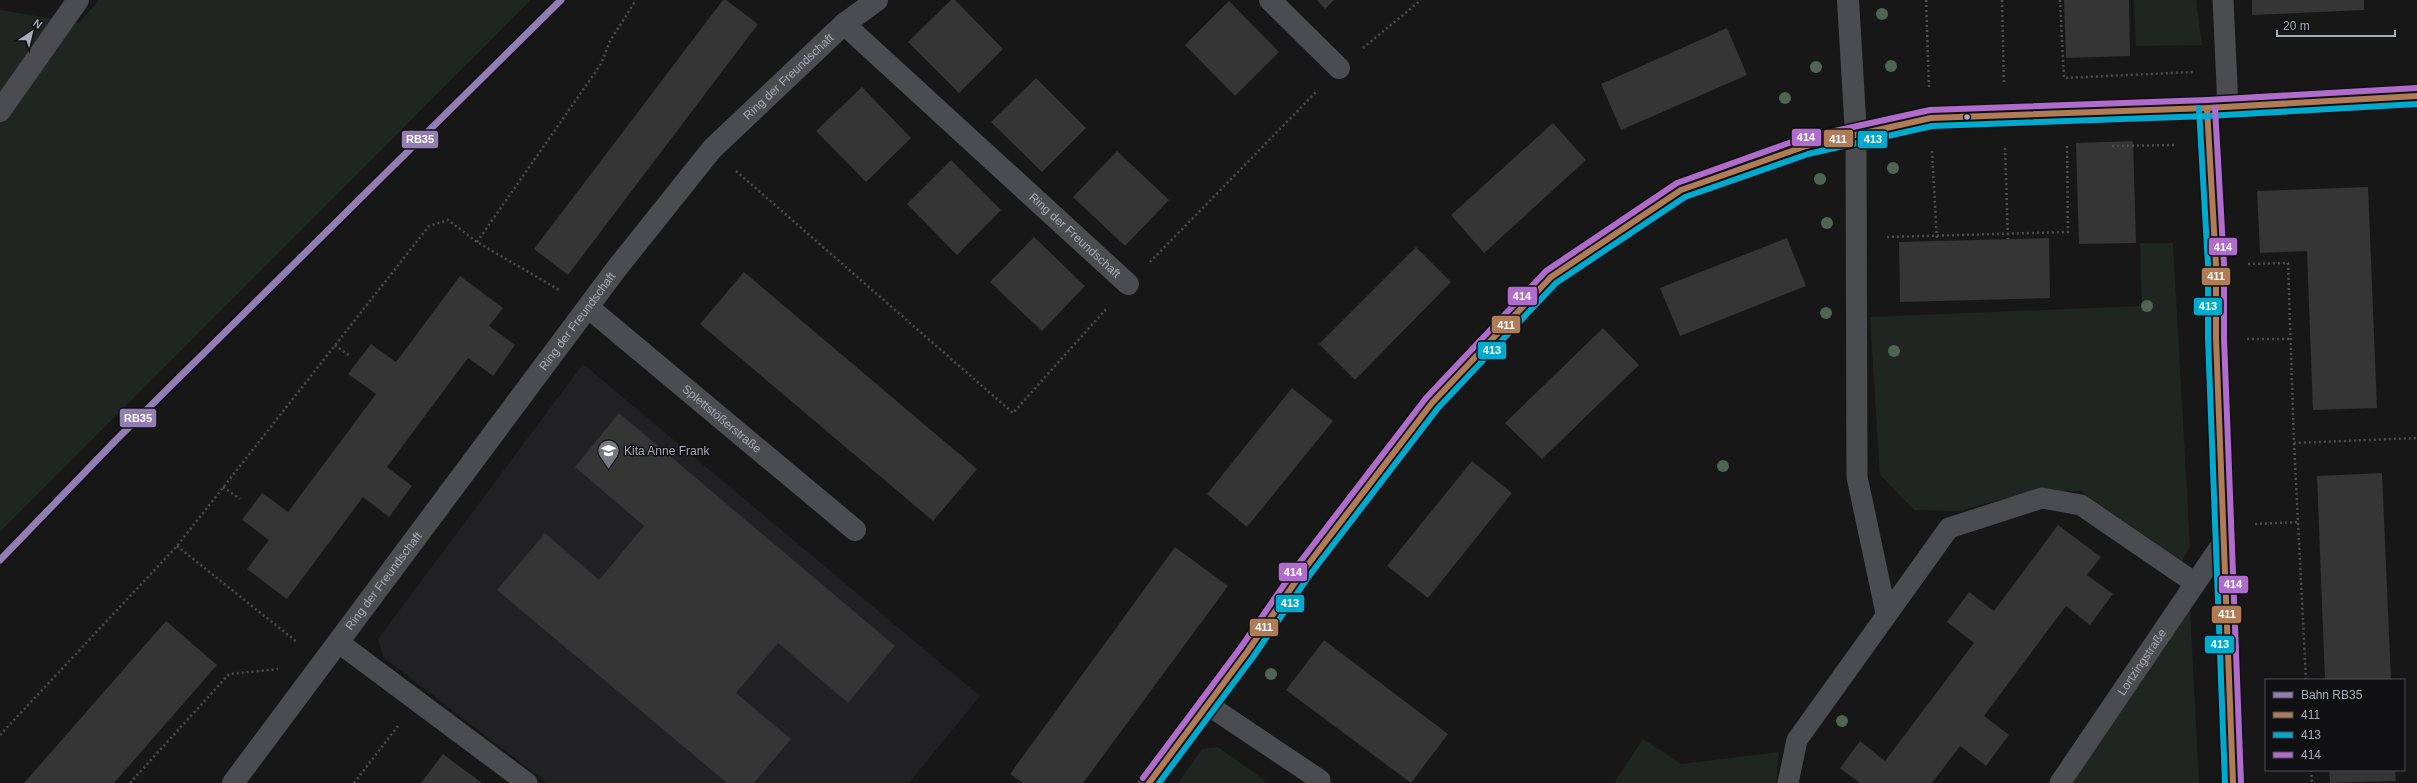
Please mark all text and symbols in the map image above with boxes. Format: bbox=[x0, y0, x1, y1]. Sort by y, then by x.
north arrow bbox=[12, 12, 52, 52]
scale bar bbox=[2277, 12, 2395, 38]
text: N bbox=[31, 17, 44, 31]
text: 20 m bbox=[2283, 19, 2310, 33]
street label: Ring der Freundschaft bbox=[740, 30, 837, 123]
unlabelled marker bbox=[1962, 112, 1972, 122]
line badge: 414 bbox=[1791, 128, 1822, 147]
line badge: 411 bbox=[1823, 129, 1854, 148]
line badge: RB35 bbox=[401, 130, 439, 149]
line badge: 413 bbox=[1857, 130, 1888, 149]
text: 414 bbox=[1797, 131, 1816, 143]
text: RB35 bbox=[406, 133, 434, 145]
text: 411 bbox=[1829, 133, 1847, 145]
text: 413 bbox=[1864, 133, 1882, 145]
street label: Ring der Freundschaft bbox=[1026, 190, 1124, 281]
line badge: 414 bbox=[2208, 237, 2238, 256]
text: 414 bbox=[2214, 241, 2233, 253]
line badge: 411 bbox=[2201, 267, 2231, 286]
street label: Ring der Freundschaft bbox=[536, 269, 619, 373]
text: 411 bbox=[2207, 270, 2225, 282]
line badge: 414 bbox=[1507, 286, 1538, 306]
text: 414 bbox=[1513, 290, 1532, 302]
line badge: 413 bbox=[2193, 297, 2223, 316]
text: 413 bbox=[2199, 300, 2217, 312]
line badge: 411 bbox=[1491, 315, 1521, 334]
text: 411 bbox=[1497, 319, 1515, 331]
line badge: 413 bbox=[1477, 341, 1507, 360]
text: 413 bbox=[1483, 344, 1501, 356]
street label: Splettstößerstraße bbox=[679, 382, 765, 456]
line badge: RB35 bbox=[119, 408, 157, 428]
text: RB35 bbox=[124, 412, 152, 424]
school or university icon: Kita Anne Frank bbox=[595, 438, 621, 471]
place label: Kita Anne Frank bbox=[624, 444, 710, 458]
street label: Ring der Freundschaft bbox=[342, 529, 425, 633]
line badge: 414 bbox=[1278, 562, 1308, 582]
text: 414 bbox=[1284, 566, 1303, 578]
line badge: 414 bbox=[2218, 575, 2249, 594]
text: 414 bbox=[2224, 578, 2243, 590]
line badge: 413 bbox=[1275, 594, 1305, 613]
text: 413 bbox=[1281, 597, 1299, 609]
line badge: 411 bbox=[2211, 605, 2242, 624]
text: 411 bbox=[2218, 608, 2236, 620]
line badge: 411 bbox=[1249, 618, 1279, 637]
text: 411 bbox=[1255, 621, 1273, 633]
street label: Lortzingstraße bbox=[2115, 626, 2169, 698]
line badge: 413 bbox=[2204, 635, 2235, 654]
text: 413 bbox=[2211, 638, 2229, 650]
legend bbox=[2265, 679, 2405, 771]
text: Bahn RB35 bbox=[2301, 688, 2363, 702]
text: 411 bbox=[2301, 708, 2320, 722]
text: 413 bbox=[2301, 728, 2321, 742]
text: 414 bbox=[2301, 748, 2321, 762]

